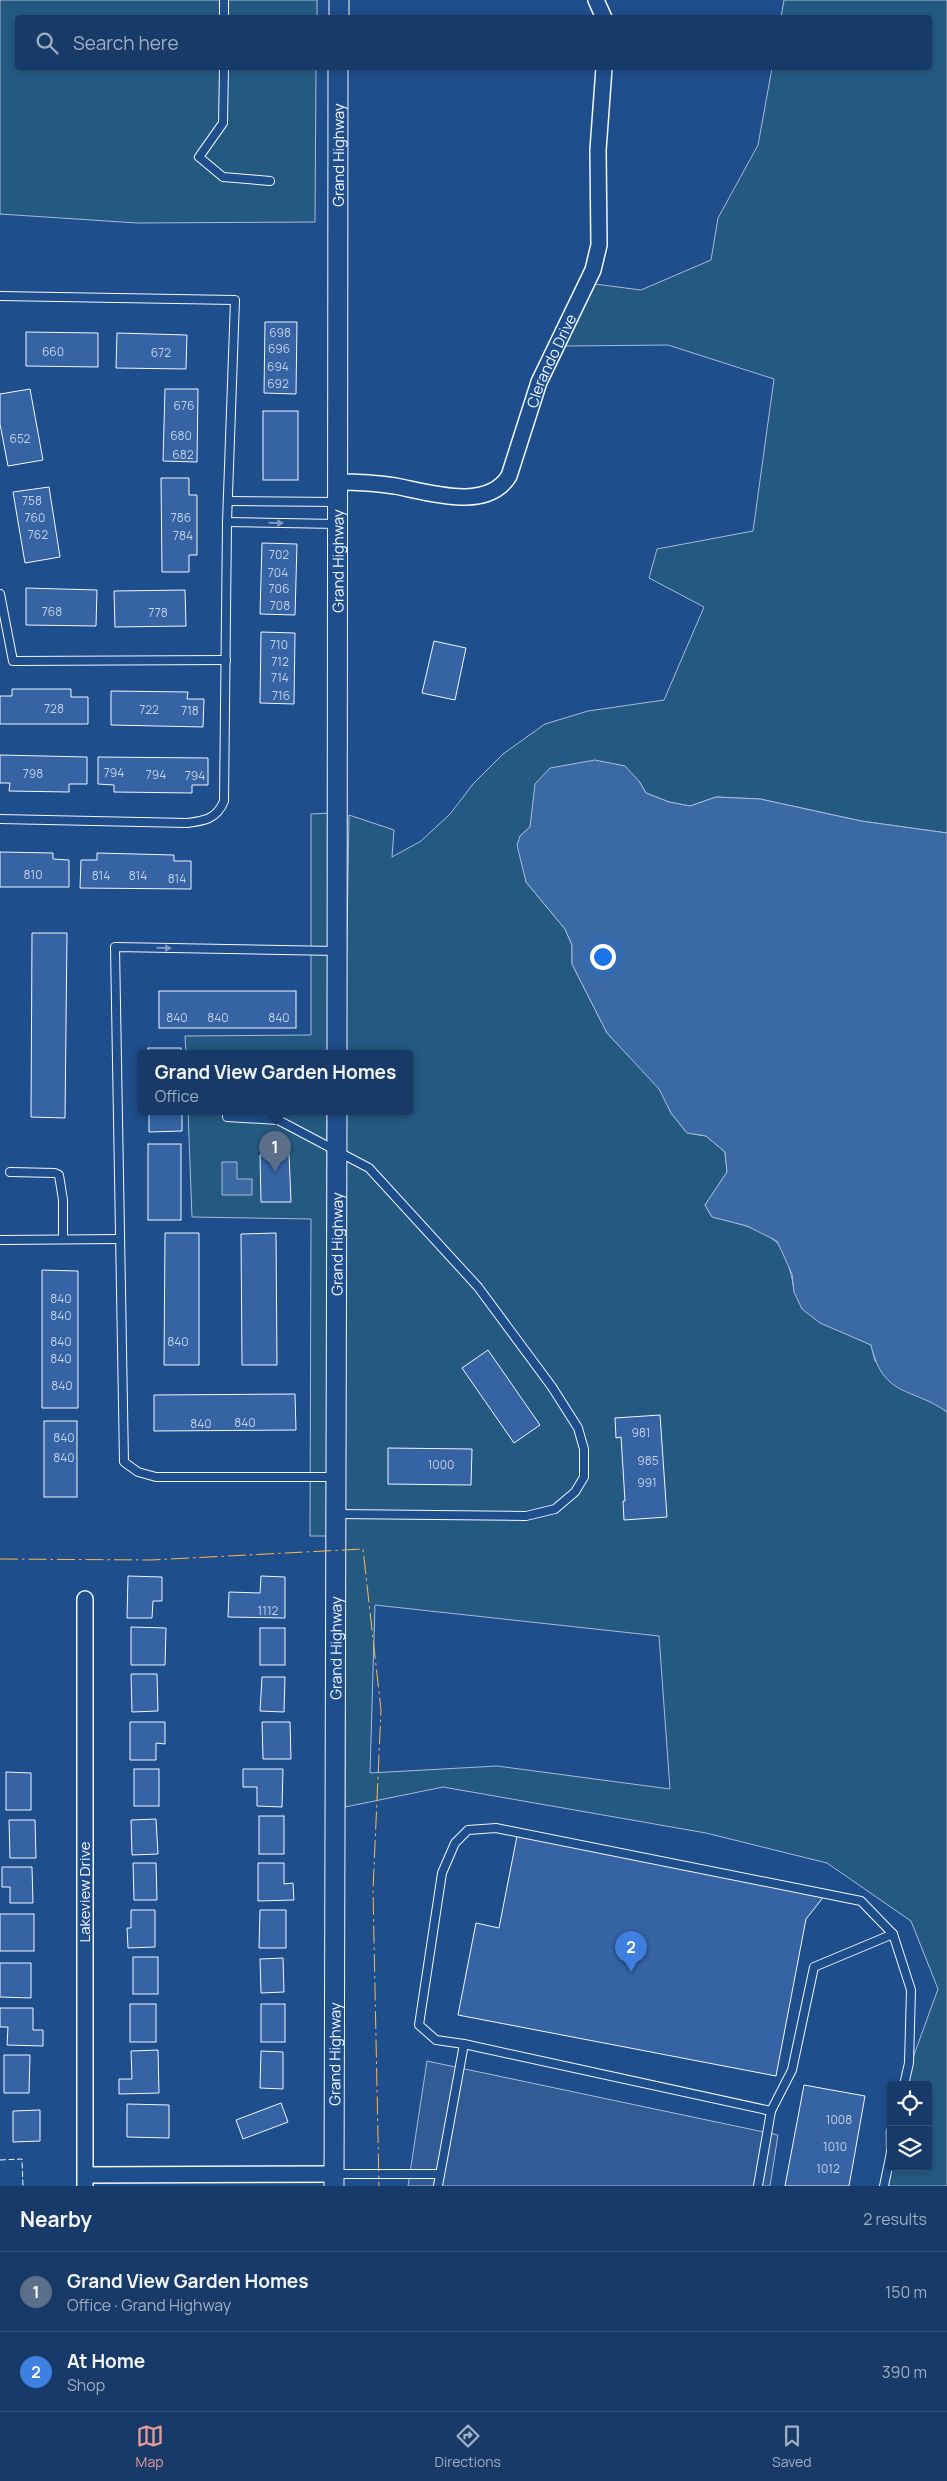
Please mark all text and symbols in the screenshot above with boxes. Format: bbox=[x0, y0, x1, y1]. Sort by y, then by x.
search box bbox=[15, 15, 932, 70]
icon: search bbox=[33, 29, 61, 57]
text: Search here bbox=[73, 30, 179, 56]
street label: Grand Highway bbox=[327, 103, 348, 207]
street label: Clerando Drive bbox=[521, 310, 581, 410]
house number: 698 bbox=[269, 324, 291, 341]
house number: 696 bbox=[268, 340, 290, 357]
house number: 660 bbox=[42, 343, 64, 360]
house number: 672 bbox=[151, 344, 171, 361]
house number: 694 bbox=[267, 358, 289, 375]
house number: 692 bbox=[267, 375, 289, 392]
house number: 676 bbox=[174, 397, 194, 414]
house number: 680 bbox=[170, 427, 192, 444]
house number: 652 bbox=[10, 430, 31, 447]
house number: 682 bbox=[172, 446, 194, 463]
house number: 758 bbox=[22, 492, 42, 509]
house number: 760 bbox=[25, 509, 45, 526]
house number: 786 bbox=[171, 509, 191, 526]
street label: Grand Highway bbox=[327, 509, 348, 613]
one-way arrow bbox=[268, 519, 284, 527]
house number: 762 bbox=[28, 526, 48, 543]
house number: 784 bbox=[173, 527, 193, 544]
house number: 702 bbox=[269, 546, 289, 563]
house number: 704 bbox=[268, 564, 288, 581]
house number: 706 bbox=[269, 580, 289, 597]
house number: 708 bbox=[270, 597, 290, 614]
house number: 768 bbox=[42, 603, 62, 620]
house number: 778 bbox=[148, 604, 168, 621]
house number: 710 bbox=[270, 636, 288, 653]
house number: 712 bbox=[271, 653, 289, 670]
house number: 714 bbox=[271, 669, 289, 686]
house number: 716 bbox=[272, 687, 290, 704]
house number: 728 bbox=[44, 700, 64, 717]
house number: 722 bbox=[139, 701, 159, 718]
house number: 718 bbox=[181, 702, 199, 719]
house number: 794 bbox=[104, 764, 124, 781]
house number: 798 bbox=[23, 765, 43, 782]
house number: 794 bbox=[146, 766, 166, 783]
house number: 794 bbox=[185, 767, 205, 784]
house number: 810 bbox=[24, 866, 42, 883]
house number: 814 bbox=[92, 867, 110, 884]
house number: 814 bbox=[129, 867, 147, 884]
house number: 814 bbox=[168, 870, 186, 887]
one-way arrow bbox=[156, 944, 172, 952]
your location bbox=[590, 944, 616, 970]
house number: 840 bbox=[166, 1009, 188, 1026]
house number: 840 bbox=[207, 1009, 229, 1026]
house number: 840 bbox=[268, 1009, 290, 1026]
popup bbox=[138, 1050, 413, 1115]
text: Grand View Garden Homes bbox=[155, 1059, 396, 1085]
text: Office bbox=[155, 1085, 199, 1107]
pin: 1 bbox=[259, 1131, 291, 1172]
street label: Grand Highway bbox=[326, 1192, 347, 1296]
house number: 840 bbox=[50, 1290, 72, 1307]
house number: 840 bbox=[50, 1307, 72, 1324]
house number: 840 bbox=[50, 1333, 72, 1350]
house number: 840 bbox=[167, 1333, 189, 1350]
house number: 840 bbox=[50, 1350, 72, 1367]
house number: 840 bbox=[51, 1377, 73, 1394]
house number: 840 bbox=[234, 1414, 256, 1431]
house number: 840 bbox=[190, 1415, 212, 1432]
house number: 981 bbox=[631, 1424, 651, 1441]
house number: 840 bbox=[53, 1429, 75, 1446]
house number: 840 bbox=[53, 1449, 75, 1466]
house number: 985 bbox=[637, 1452, 659, 1469]
house number: 1000 bbox=[428, 1456, 454, 1473]
house number: 991 bbox=[637, 1474, 657, 1491]
street label: Grand Highway bbox=[325, 1596, 346, 1700]
house number: 1112 bbox=[258, 1602, 279, 1619]
street label: Lakeview Drive bbox=[74, 1841, 95, 1942]
pin: 2 bbox=[615, 1931, 647, 1972]
street label: Grand Highway bbox=[324, 2002, 345, 2106]
map controls bbox=[887, 2081, 932, 2171]
button: locate bbox=[887, 2081, 932, 2126]
house number: 1008 bbox=[826, 2111, 852, 2128]
button: layers bbox=[887, 2126, 932, 2171]
house number: 1010 bbox=[823, 2138, 847, 2155]
house number: 1012 bbox=[816, 2160, 840, 2177]
text: Nearby bbox=[20, 2205, 92, 2233]
text: 2 results bbox=[863, 2208, 927, 2230]
text: Grand View Garden Homes bbox=[67, 2268, 309, 2294]
text: 1 bbox=[32, 2281, 40, 2303]
text: 150 m bbox=[885, 2281, 927, 2303]
text: Office · Grand Highway bbox=[67, 2294, 231, 2316]
text: At Home bbox=[67, 2348, 145, 2374]
text: 2 bbox=[31, 2361, 41, 2383]
text: 390 m bbox=[882, 2361, 927, 2383]
text: Shop bbox=[67, 2374, 105, 2396]
tab: Map bbox=[136, 2422, 164, 2471]
tab: Directions bbox=[435, 2422, 501, 2471]
tab: Saved bbox=[772, 2422, 811, 2471]

